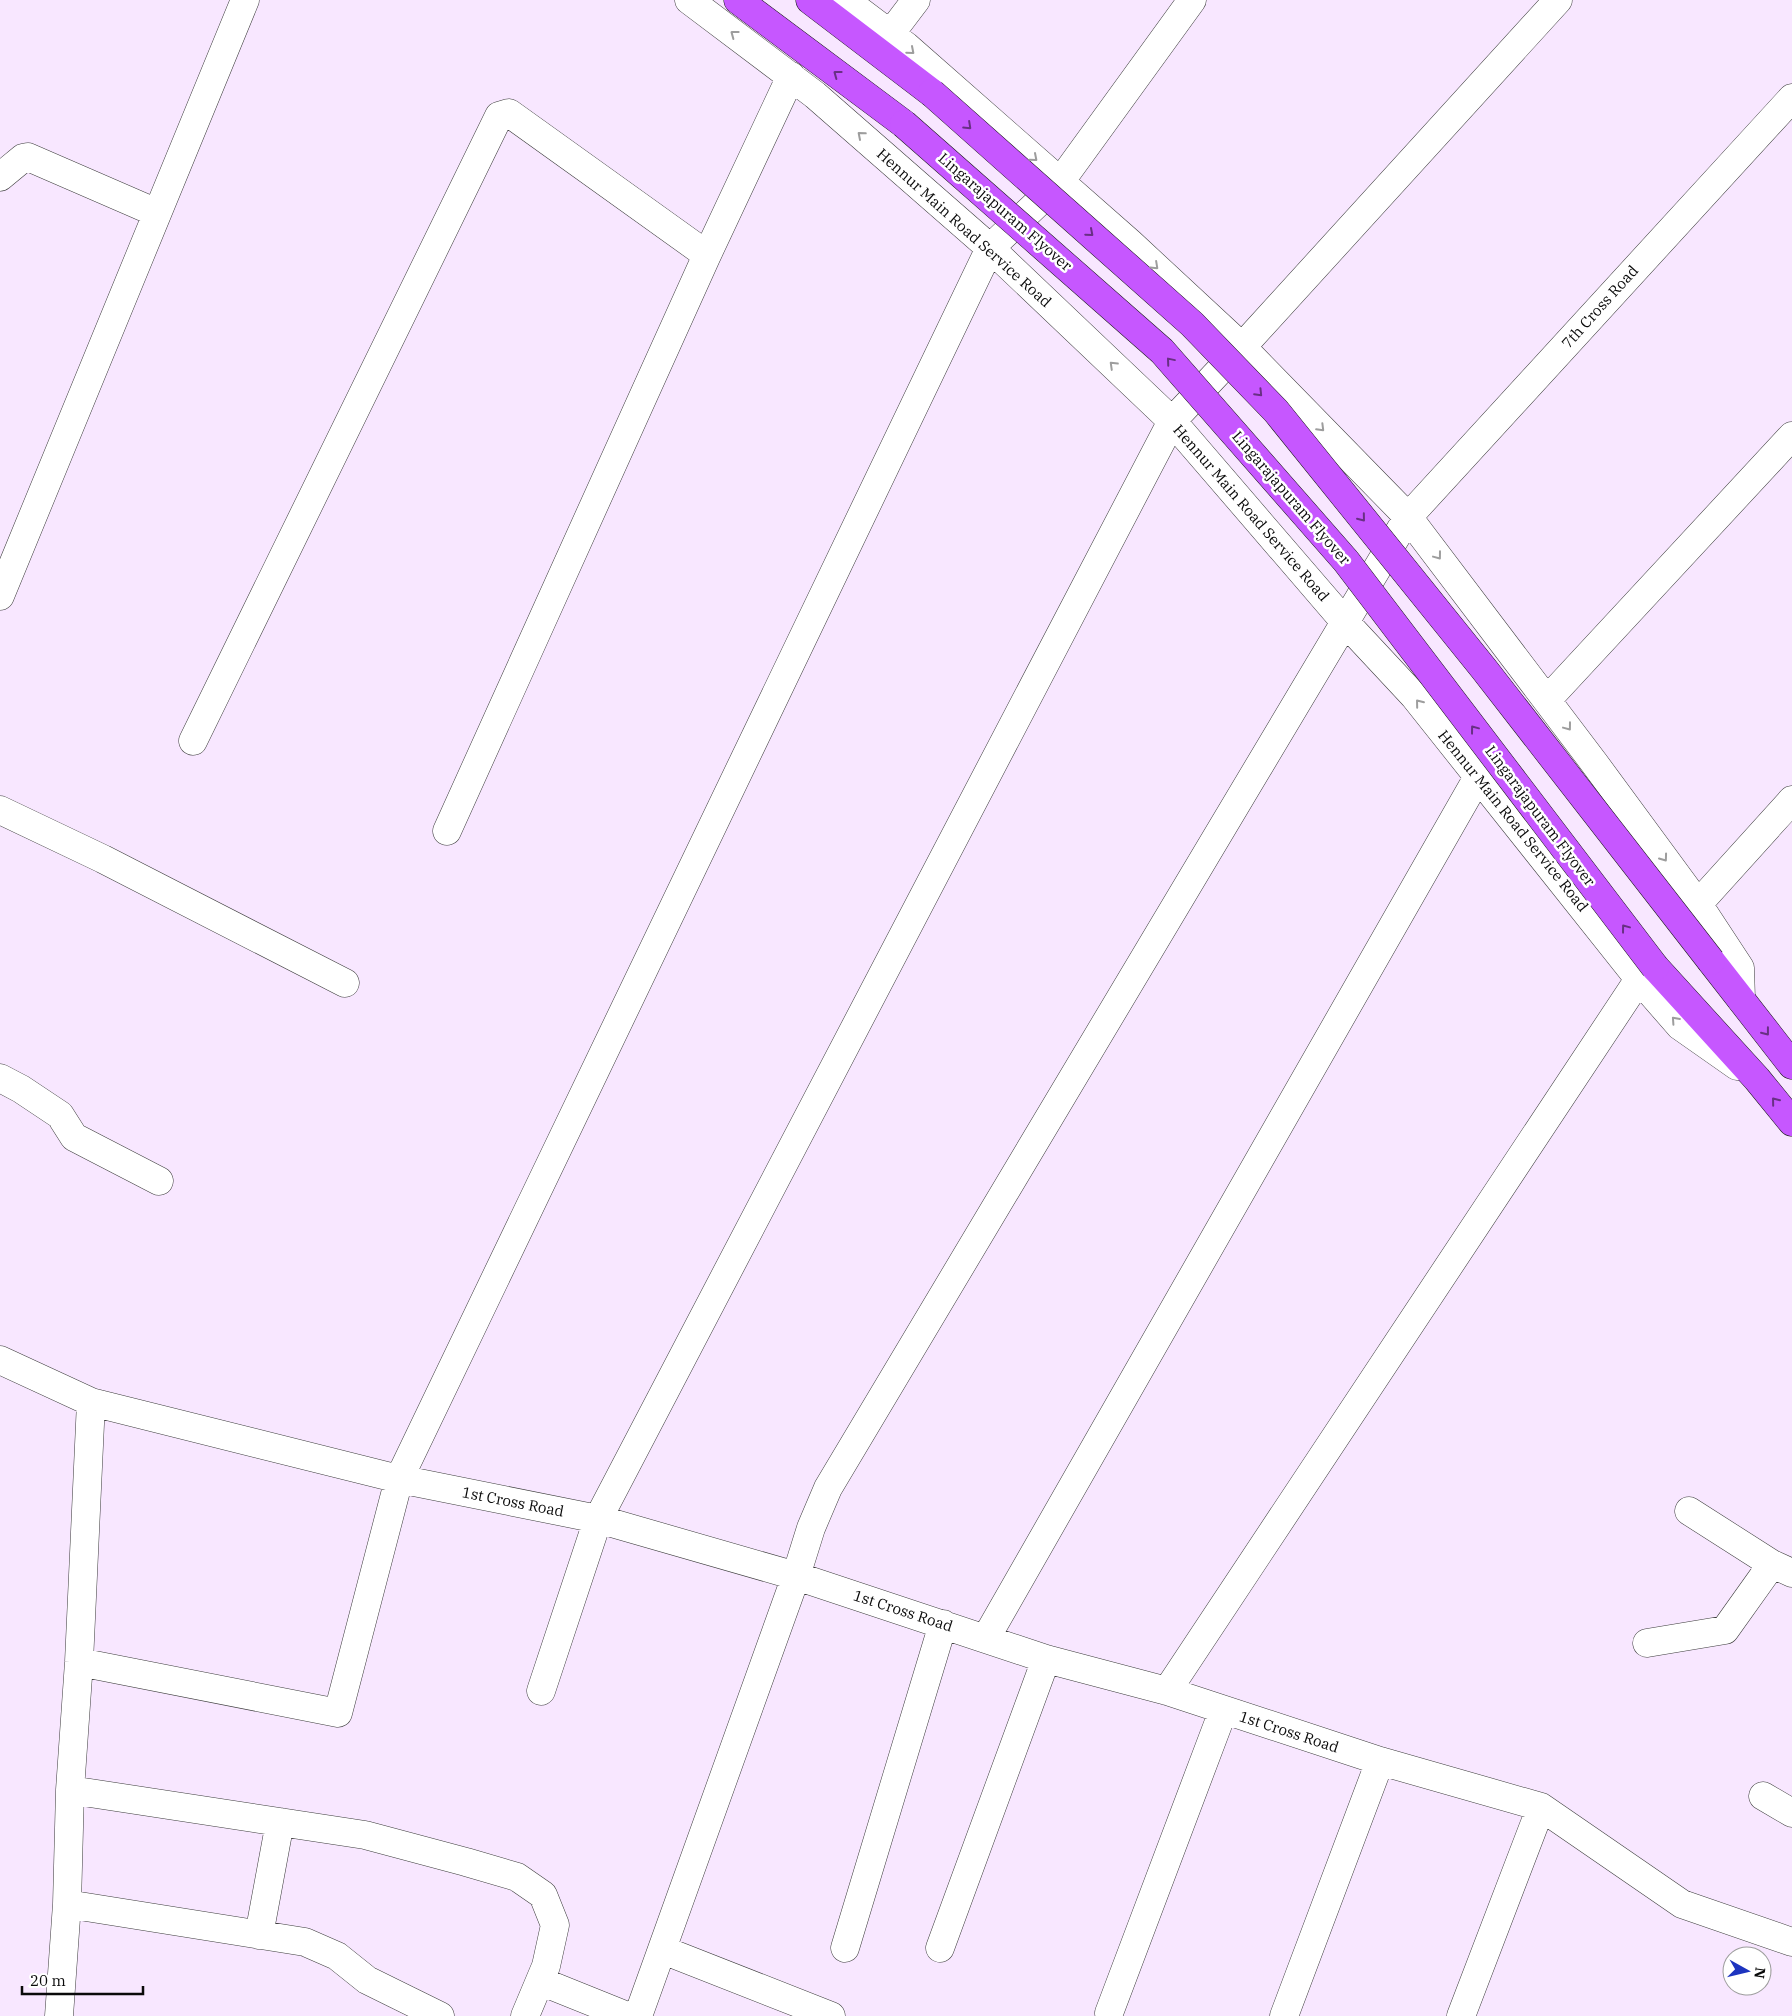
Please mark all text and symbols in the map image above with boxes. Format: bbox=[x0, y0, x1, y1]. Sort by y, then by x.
one-way arrow bbox=[730, 31, 740, 40]
one-way arrow bbox=[906, 45, 915, 54]
one-way arrow bbox=[833, 71, 843, 80]
one-way arrow bbox=[962, 120, 971, 129]
one-way arrow bbox=[858, 132, 867, 141]
street label: Hennur Main Road Service Road bbox=[873, 144, 1056, 311]
street label: Lingarajapuram Flyover bbox=[935, 148, 1076, 275]
one-way arrow bbox=[1028, 152, 1037, 161]
one-way arrow bbox=[1084, 228, 1093, 237]
one-way arrow bbox=[1149, 261, 1158, 270]
street label: 7th Cross Road bbox=[1557, 261, 1642, 352]
one-way arrow bbox=[1167, 358, 1176, 367]
one-way arrow bbox=[1110, 362, 1119, 371]
one-way arrow bbox=[1253, 387, 1262, 396]
street label: Hennur Main Road Service Road bbox=[1169, 420, 1333, 605]
one-way arrow bbox=[1316, 423, 1325, 432]
street label: Lingarajapuram Flyover bbox=[1228, 427, 1355, 569]
one-way arrow bbox=[1357, 512, 1365, 521]
one-way arrow bbox=[1432, 550, 1440, 559]
one-way arrow bbox=[1417, 700, 1425, 709]
one-way arrow bbox=[1562, 721, 1570, 730]
one-way arrow bbox=[1471, 725, 1480, 735]
street label: Hennur Main Road Service Road bbox=[1434, 726, 1593, 915]
street label: Lingarajapuram Flyover bbox=[1481, 742, 1600, 890]
one-way arrow bbox=[1658, 852, 1667, 862]
one-way arrow bbox=[1622, 924, 1631, 934]
one-way arrow bbox=[1672, 1017, 1681, 1026]
one-way arrow bbox=[1761, 1026, 1769, 1035]
one-way arrow bbox=[1772, 1098, 1780, 1107]
street label: 1st Cross Road bbox=[461, 1482, 566, 1521]
street label: 1st Cross Road bbox=[851, 1586, 955, 1636]
street label: 1st Cross Road bbox=[1237, 1707, 1341, 1757]
north arrow bbox=[1722, 1946, 1772, 1996]
scale bar bbox=[22, 1964, 144, 1996]
text: N bbox=[1750, 1966, 1770, 1980]
text: 20 m bbox=[30, 1971, 66, 1990]

